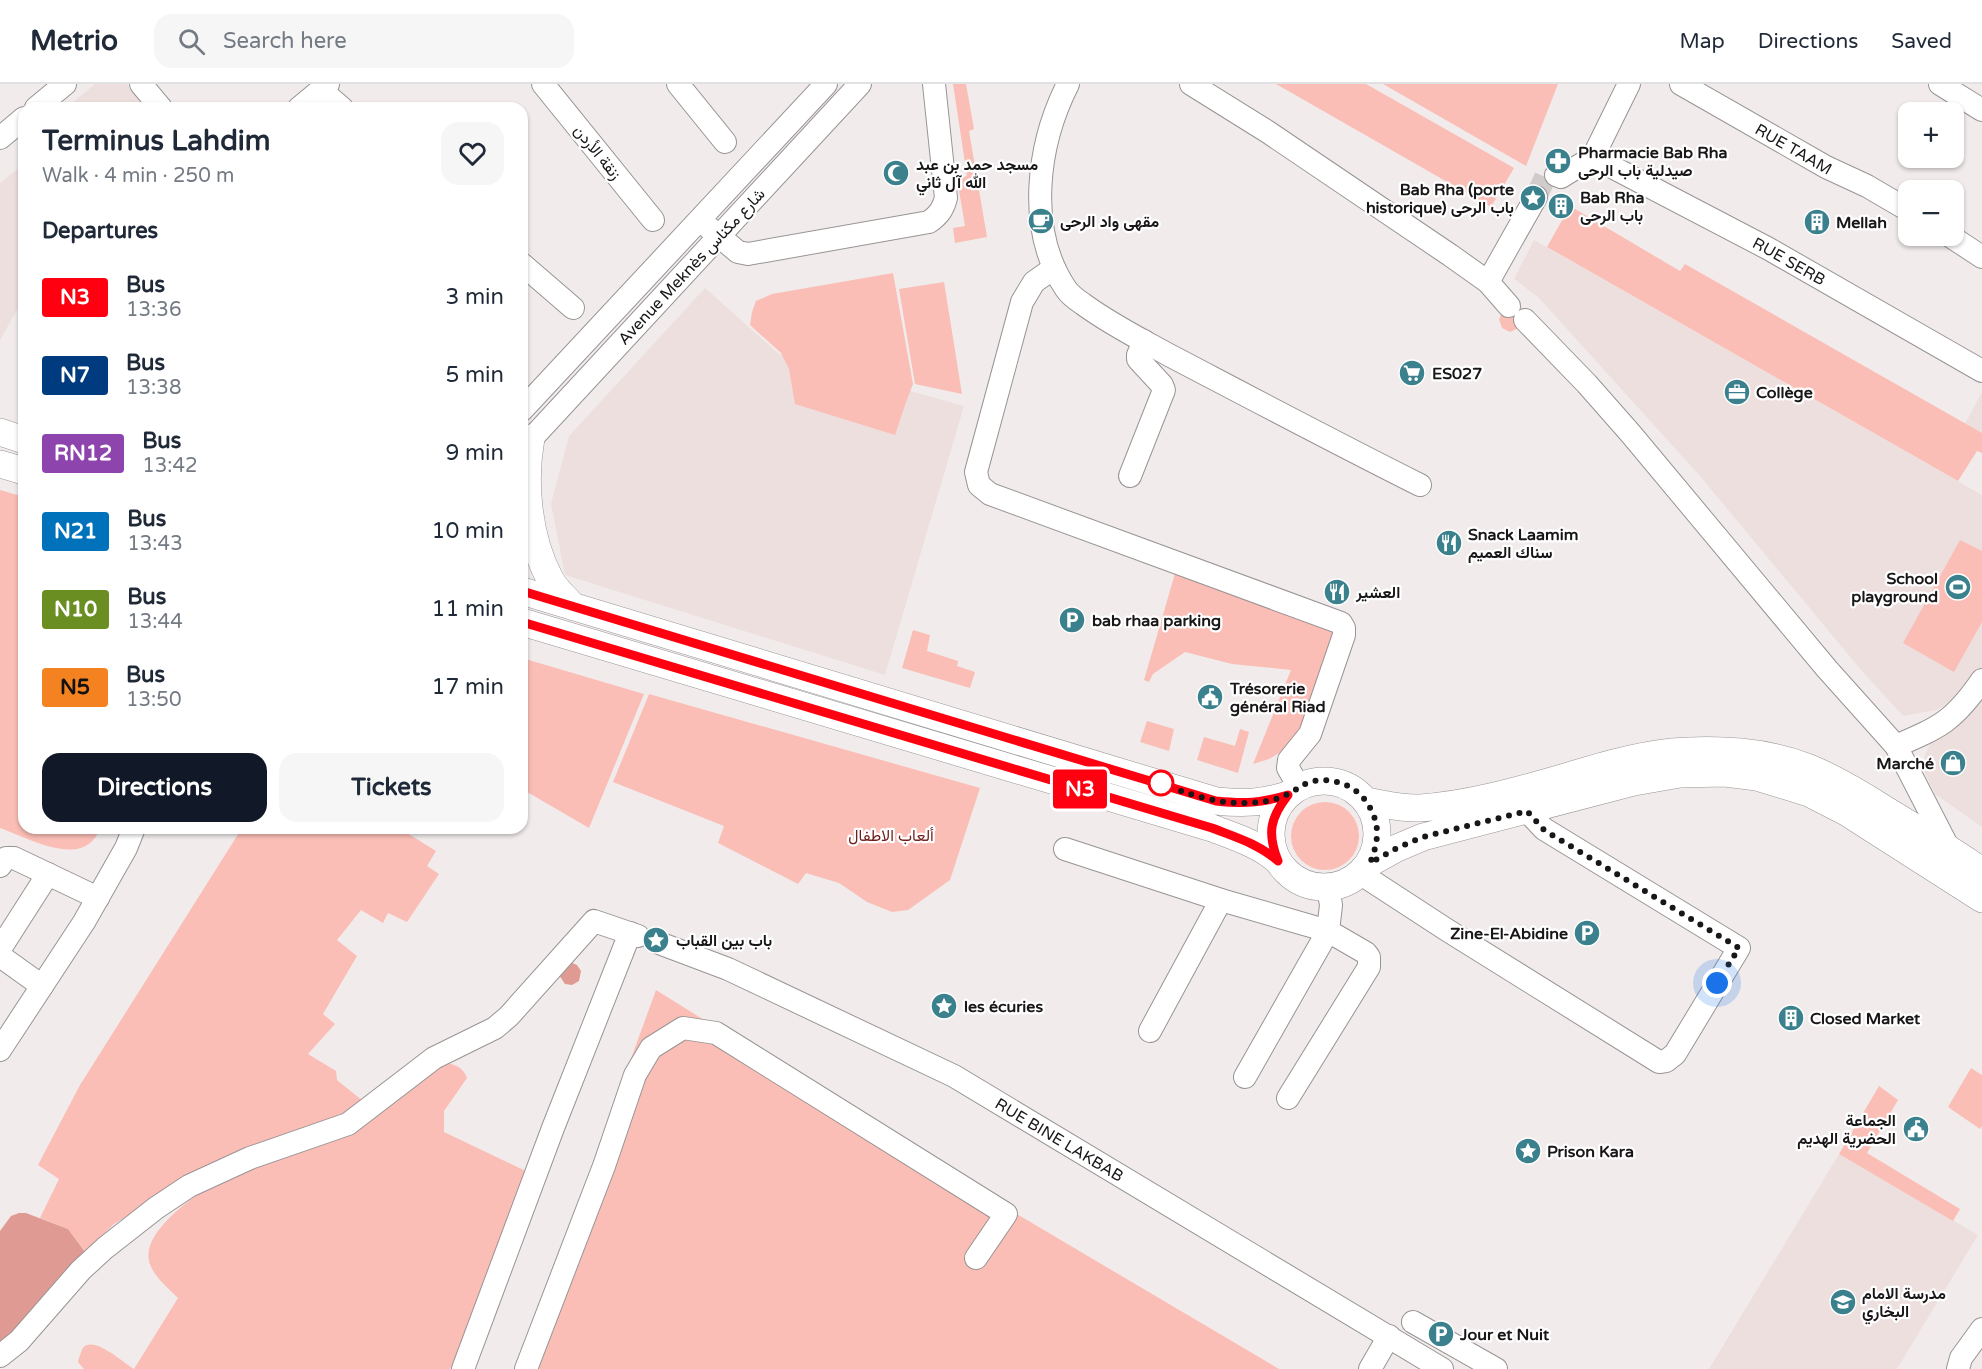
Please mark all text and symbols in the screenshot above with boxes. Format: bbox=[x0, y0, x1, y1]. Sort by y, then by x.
search box bbox=[154, 14, 574, 68]
text: Metrio bbox=[30, 24, 118, 58]
icon: search bbox=[175, 25, 208, 58]
text: Search here bbox=[223, 28, 347, 54]
text: Map bbox=[1679, 29, 1725, 54]
text: Directions bbox=[1758, 29, 1858, 54]
text: Saved bbox=[1891, 29, 1952, 54]
map controls bbox=[1898, 102, 1964, 246]
button: + bbox=[1898, 102, 1964, 168]
street label: RUE TAAM bbox=[1751, 119, 1835, 179]
street label: زنقة الأردن bbox=[569, 121, 625, 184]
button: heart bbox=[441, 122, 504, 185]
text: Terminus Lahdim bbox=[42, 124, 270, 158]
place label: Pharmacie Bab Rha صيدلية باب الرحى bbox=[1578, 143, 1727, 181]
pharmacy icon: Pharmacie Bab Rha صيدلية باب الرحى bbox=[1543, 146, 1573, 176]
place label: مسجد حمد بن عبد الله آل ثاني bbox=[916, 155, 1039, 196]
mosque icon: مسجد حمد بن عبد الله آل ثاني bbox=[881, 158, 911, 188]
text: Walk · 4 min · 250 m bbox=[42, 164, 234, 188]
place label: Bab Rha (porte historique) باب الرحى bbox=[1366, 180, 1514, 218]
button: − bbox=[1898, 180, 1964, 246]
place icon: Bab Rha (porte historique) باب الرحى bbox=[1518, 183, 1548, 213]
street label: Avenue Meknès شارع مكناس bbox=[614, 184, 770, 350]
place label: Bab Rha باب الرحى bbox=[1580, 188, 1644, 226]
building icon: Bab Rha باب الرحى bbox=[1546, 191, 1576, 221]
cafe icon: مقهى واد الرحى bbox=[1026, 206, 1056, 236]
building icon: Mellah bbox=[1802, 207, 1832, 237]
place label: مقهى واد الرحى bbox=[1060, 212, 1159, 232]
place label: Mellah bbox=[1836, 213, 1887, 233]
text: Departures bbox=[42, 218, 158, 244]
street label: RUE SERB bbox=[1749, 233, 1829, 290]
text: Bus bbox=[126, 272, 165, 298]
text: 3 min bbox=[445, 284, 504, 310]
text: N3 bbox=[60, 285, 90, 310]
text: 13:36 bbox=[126, 298, 181, 322]
text: Bus bbox=[126, 350, 165, 376]
supermarket icon: ES027 bbox=[1397, 358, 1427, 388]
text: 5 min bbox=[445, 362, 504, 388]
text: N7 bbox=[60, 363, 90, 388]
place label: ES027 bbox=[1432, 364, 1482, 384]
text: 13:38 bbox=[126, 376, 181, 400]
office icon: Collège bbox=[1722, 377, 1752, 407]
place label: Collège bbox=[1756, 383, 1813, 403]
text: Bus bbox=[142, 428, 181, 454]
text: 9 min bbox=[445, 440, 504, 466]
text: RN12 bbox=[54, 441, 112, 466]
text: 13:42 bbox=[142, 454, 198, 478]
text: Bus bbox=[127, 506, 166, 532]
text: 10 min bbox=[432, 518, 504, 544]
text: N21 bbox=[54, 519, 97, 544]
place label: Snack Laamim سناك العميم bbox=[1468, 525, 1578, 563]
restaurant icon: Snack Laamim سناك العميم bbox=[1434, 528, 1464, 558]
text: 13:43 bbox=[127, 532, 183, 556]
place label: School playground bbox=[1851, 569, 1938, 607]
sports icon: School playground bbox=[1943, 572, 1973, 602]
restaurant icon: العشير bbox=[1322, 577, 1352, 607]
place label: العشير bbox=[1355, 583, 1400, 603]
text: Bus bbox=[127, 584, 166, 610]
text: 11 min bbox=[432, 596, 504, 622]
text: N10 bbox=[54, 597, 97, 622]
parking icon: bab rhaa parking bbox=[1057, 605, 1087, 635]
text: 13:44 bbox=[127, 610, 183, 634]
place label: bab rhaa parking bbox=[1092, 611, 1221, 631]
text: Bus bbox=[126, 662, 165, 688]
text: 17 min bbox=[432, 674, 504, 700]
text: N5 bbox=[60, 675, 90, 700]
place label: Trésorerie général Riad bbox=[1229, 679, 1326, 717]
public building icon: Trésorerie général Riad bbox=[1195, 682, 1225, 712]
text: 13:50 bbox=[126, 688, 181, 712]
shop icon: Marché bbox=[1938, 748, 1968, 778]
button: Directions bbox=[42, 753, 267, 822]
button: Tickets bbox=[279, 753, 504, 822]
place label: Marché bbox=[1876, 754, 1934, 774]
line badge: N3 bbox=[1053, 770, 1107, 808]
unlabelled marker bbox=[1148, 770, 1174, 796]
text: N3 bbox=[1065, 777, 1095, 802]
park label: ألعاب الاطفال bbox=[848, 826, 934, 846]
parking icon: Zine-El-Abidine bbox=[1572, 918, 1602, 948]
place label: Zine-El-Abidine bbox=[1450, 924, 1568, 944]
place icon: باب بين القباب bbox=[641, 925, 671, 955]
place label: باب بين القباب bbox=[676, 931, 772, 951]
your location bbox=[1702, 968, 1732, 998]
place icon: les écuries bbox=[929, 991, 959, 1021]
place label: les écuries bbox=[964, 997, 1043, 1017]
building icon: Closed Market bbox=[1776, 1003, 1806, 1033]
place label: Closed Market bbox=[1810, 1009, 1921, 1029]
street label: RUE BINE LAKBAB bbox=[991, 1094, 1127, 1187]
place label: الجماعة الحضرية الهديم bbox=[1797, 1111, 1896, 1149]
public building icon: الجماعة الحضرية الهديم bbox=[1901, 1114, 1931, 1144]
place icon: Prison Kara bbox=[1513, 1136, 1543, 1166]
place label: Prison Kara bbox=[1547, 1142, 1634, 1162]
place label: مدرسة الامام البخاري bbox=[1862, 1284, 1946, 1325]
school or university icon: مدرسة الامام البخاري bbox=[1828, 1287, 1858, 1317]
parking icon: Jour et Nuit bbox=[1426, 1319, 1456, 1349]
place label: Jour et Nuit bbox=[1459, 1325, 1550, 1345]

